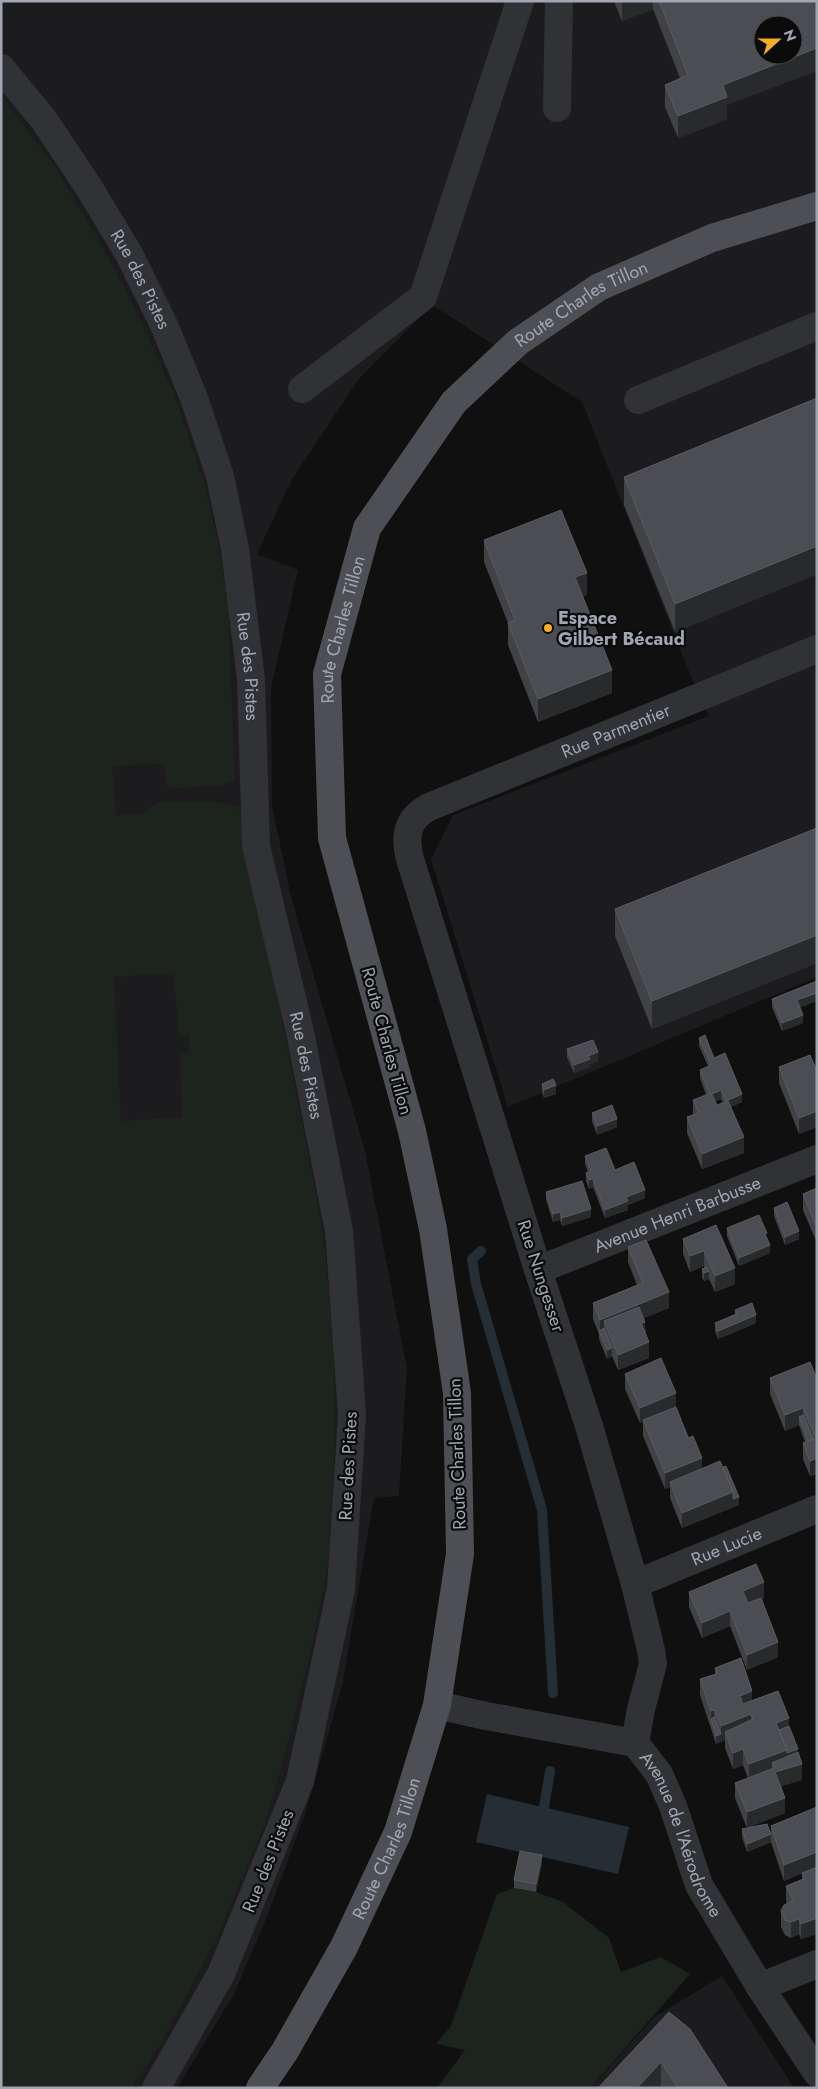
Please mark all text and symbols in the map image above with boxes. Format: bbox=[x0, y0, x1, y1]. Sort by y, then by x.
north arrow bbox=[753, 15, 803, 65]
text: N bbox=[779, 27, 801, 44]
street label: Rue des Pistes bbox=[104, 224, 177, 334]
street label: Route Charles Tillon bbox=[509, 254, 652, 354]
street label: Route Charles Tillon bbox=[314, 553, 372, 704]
place label: Espace Gilbert Bécaud bbox=[558, 605, 685, 652]
street label: Rue des Pistes bbox=[230, 610, 265, 721]
marker: Espace Gilbert Bécaud bbox=[542, 622, 554, 634]
street label: Rue Parmentier bbox=[557, 697, 675, 765]
street label: Route Charles Tillon bbox=[355, 964, 419, 1118]
street label: Rue des Pistes bbox=[283, 1009, 330, 1121]
street label: Avenue Henri Barbusse bbox=[590, 1170, 765, 1260]
street label: Rue Nungesser bbox=[511, 1217, 572, 1336]
street label: Route Charles Tillon bbox=[441, 1378, 473, 1530]
street label: Rue des Pistes bbox=[332, 1411, 364, 1521]
street label: Rue Lucie bbox=[687, 1520, 766, 1572]
street label: Avenue de l'Aérodrome bbox=[633, 1746, 728, 1922]
street label: Route Charles Tillon bbox=[346, 1774, 427, 1924]
street label: Rue des Pistes bbox=[236, 1806, 300, 1916]

